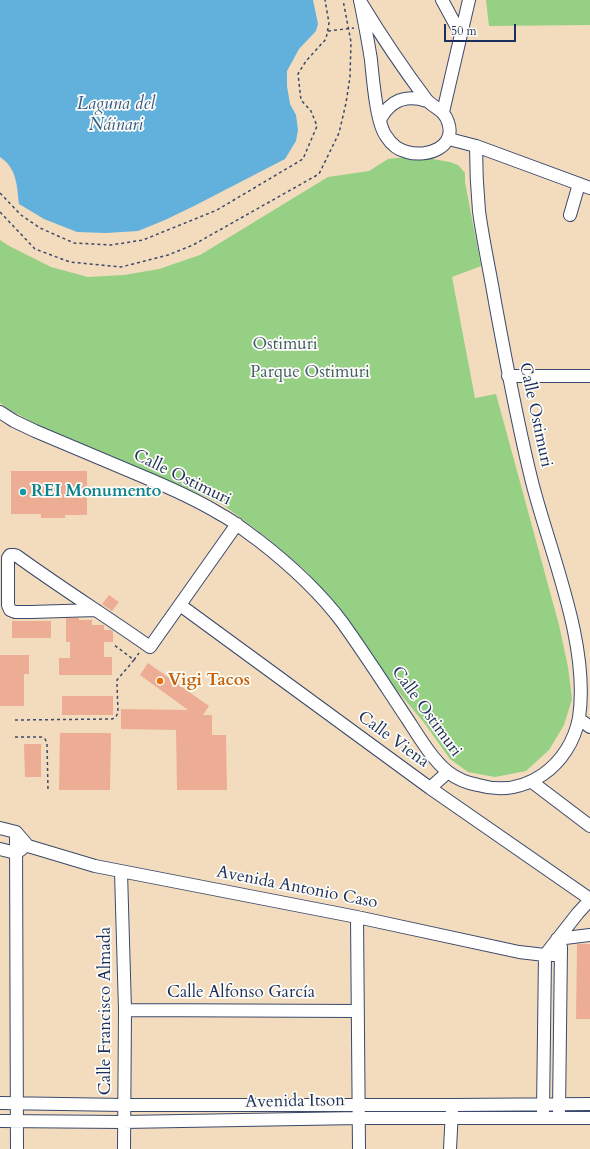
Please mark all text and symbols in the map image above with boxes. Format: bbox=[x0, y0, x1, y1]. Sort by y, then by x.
scale bar bbox=[446, 16, 518, 42]
text: 50 m bbox=[451, 23, 477, 39]
water label: Laguna del Náinari bbox=[77, 94, 155, 136]
park label: Ostimuri bbox=[252, 335, 318, 355]
street label: Calle Ostimuri bbox=[514, 361, 556, 469]
park label: Parque Ostimuri bbox=[250, 363, 370, 383]
street label: Calle Ostimuri bbox=[130, 445, 234, 511]
place label: REI Monumento bbox=[31, 482, 161, 502]
marker: REI Monumento bbox=[18, 487, 28, 497]
street label: Calle Ostimuri bbox=[386, 663, 466, 761]
place label: Vigi Tacos bbox=[168, 671, 250, 691]
marker: Vigi Tacos bbox=[155, 676, 165, 686]
street label: Calle Viena bbox=[353, 707, 433, 773]
street label: Avenida Antonio Caso bbox=[215, 862, 379, 914]
street label: Calle Francisco Almada bbox=[96, 927, 116, 1095]
street label: Calle Alfonso García bbox=[167, 983, 315, 1003]
street label: Avenida Itson bbox=[245, 1091, 345, 1113]

